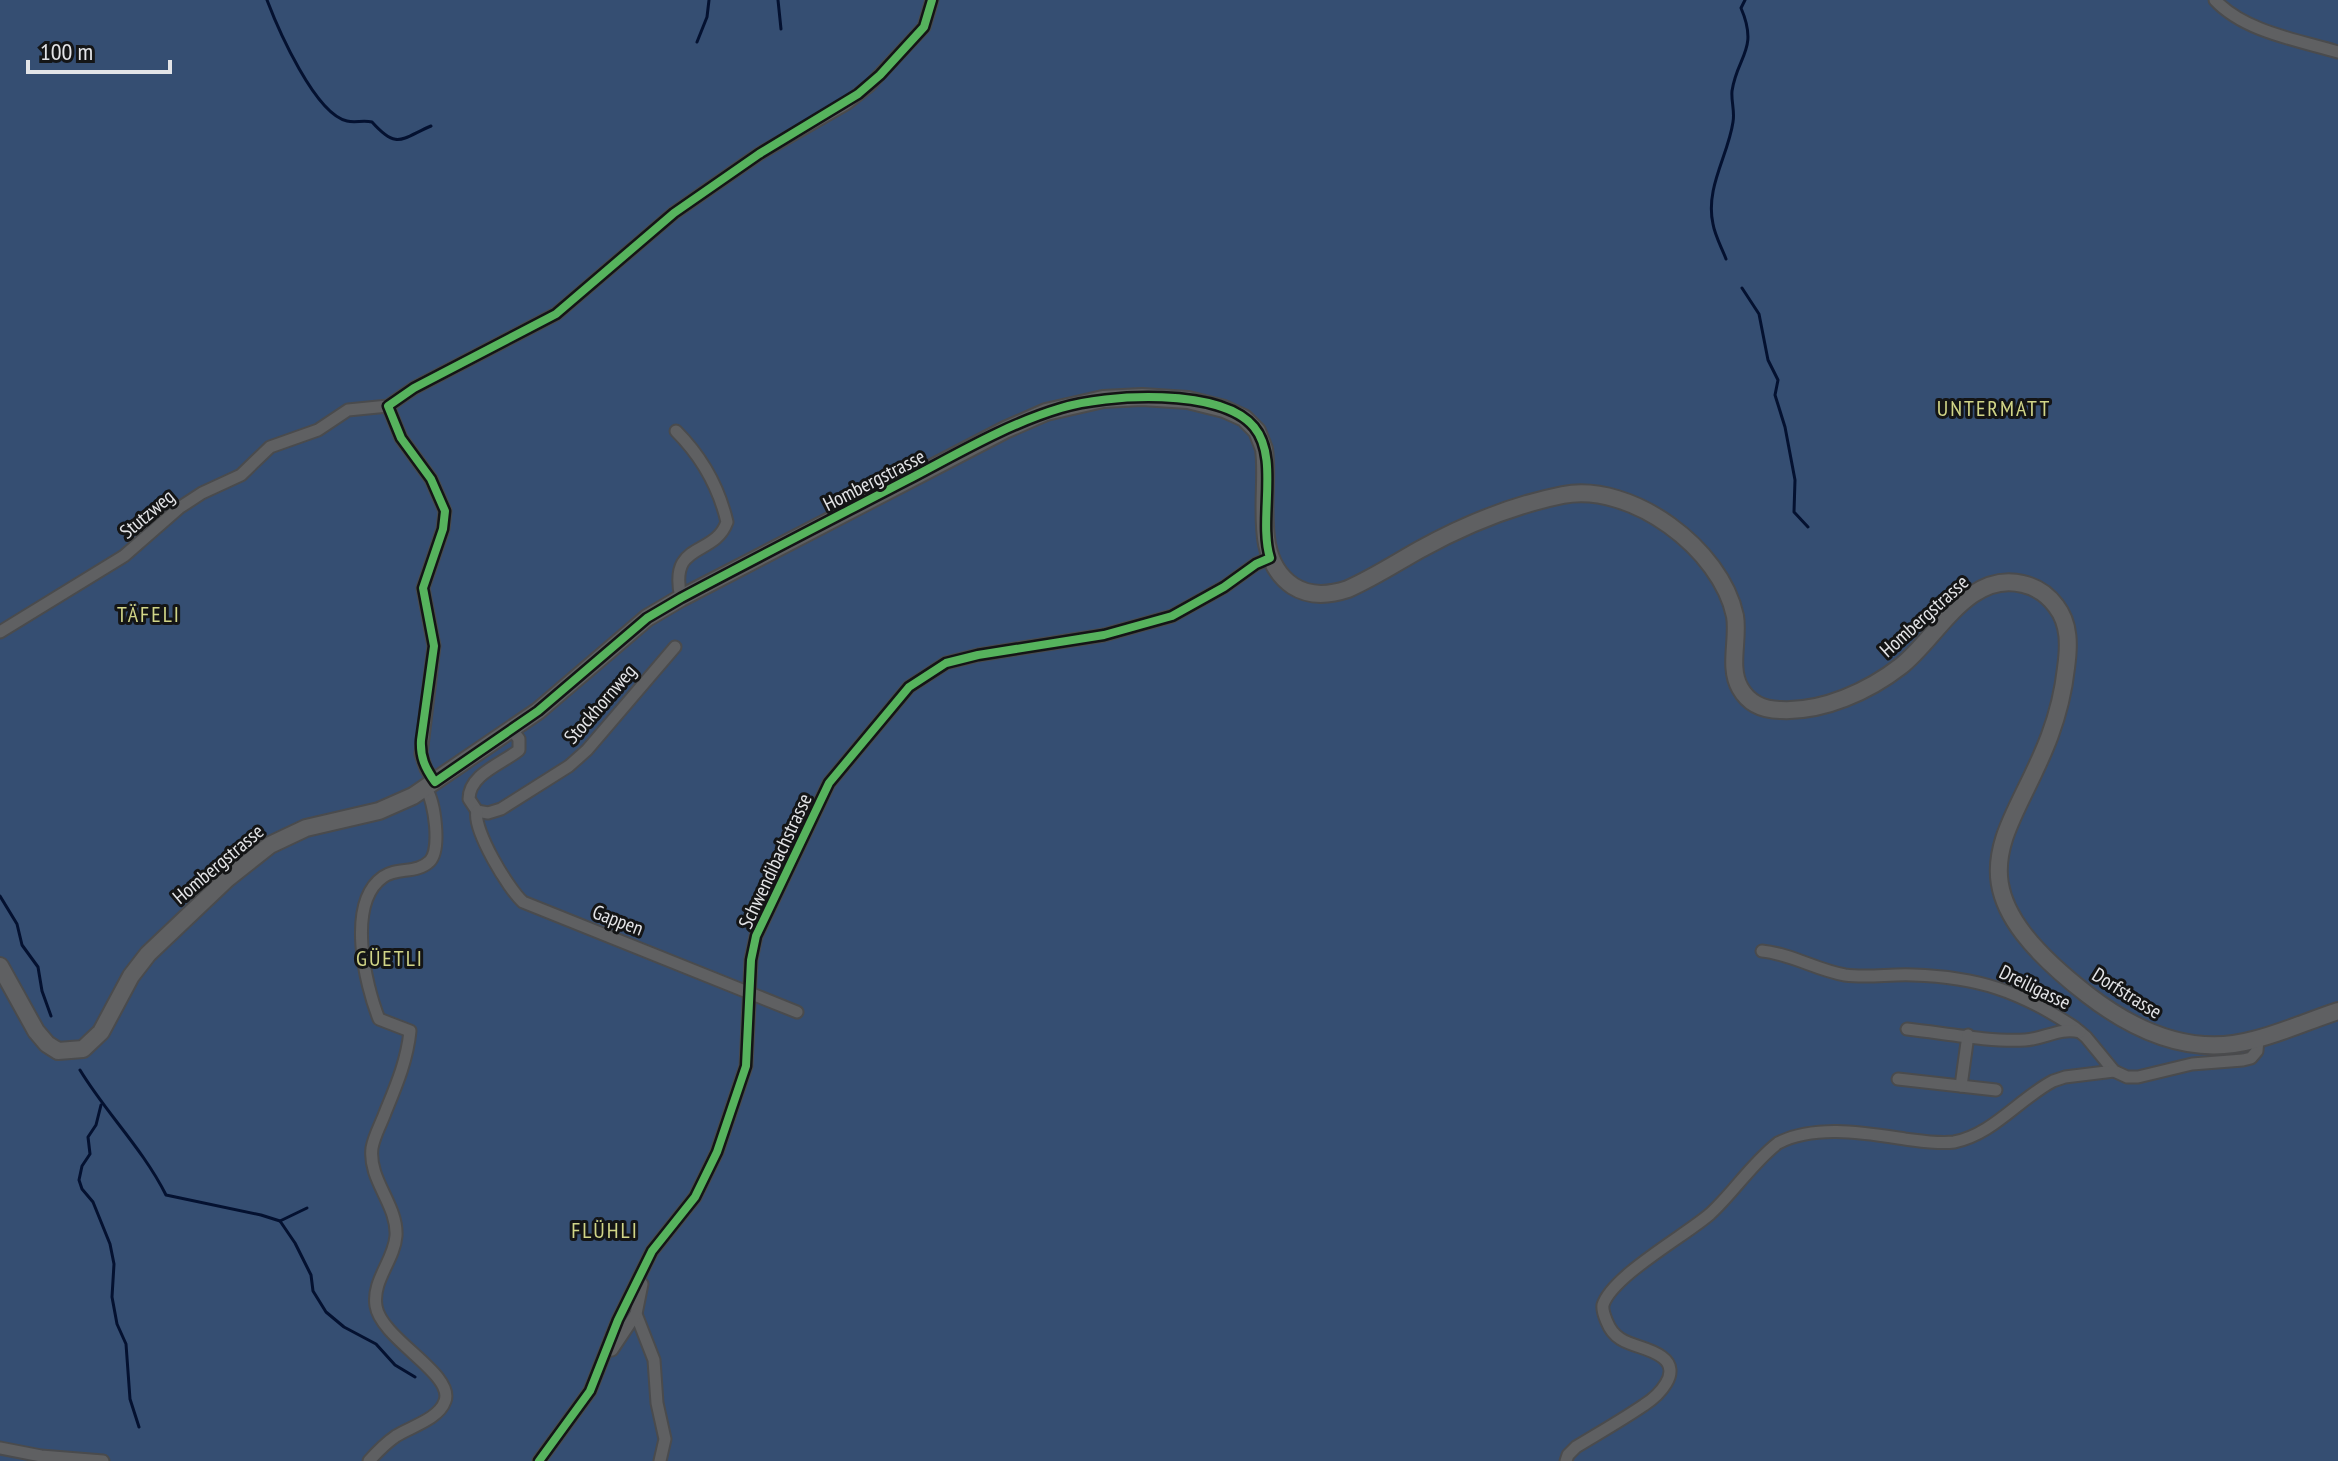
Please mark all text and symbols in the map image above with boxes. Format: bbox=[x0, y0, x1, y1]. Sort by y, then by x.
scale bar bbox=[28, 24, 170, 74]
text: 100 m bbox=[40, 36, 93, 67]
district label: UNTERMATT bbox=[1937, 394, 2051, 422]
street label: Hombergstrasse bbox=[819, 443, 929, 517]
street label: Stutzweg bbox=[114, 484, 180, 544]
street label: Hombergstrasse bbox=[1874, 569, 1974, 663]
district label: TÄFELI bbox=[117, 600, 181, 628]
street label: Stockhornweg bbox=[558, 659, 642, 749]
street label: Schwendibachstrasse bbox=[732, 789, 818, 933]
street label: Hombergstrasse bbox=[167, 818, 269, 910]
street label: Gappen bbox=[589, 898, 647, 942]
district label: GÜETLI bbox=[356, 944, 424, 972]
street label: Dreiligasse bbox=[1995, 959, 2075, 1015]
street label: Dorfstrasse bbox=[2087, 961, 2167, 1025]
district label: FLÜHLI bbox=[571, 1216, 639, 1244]

